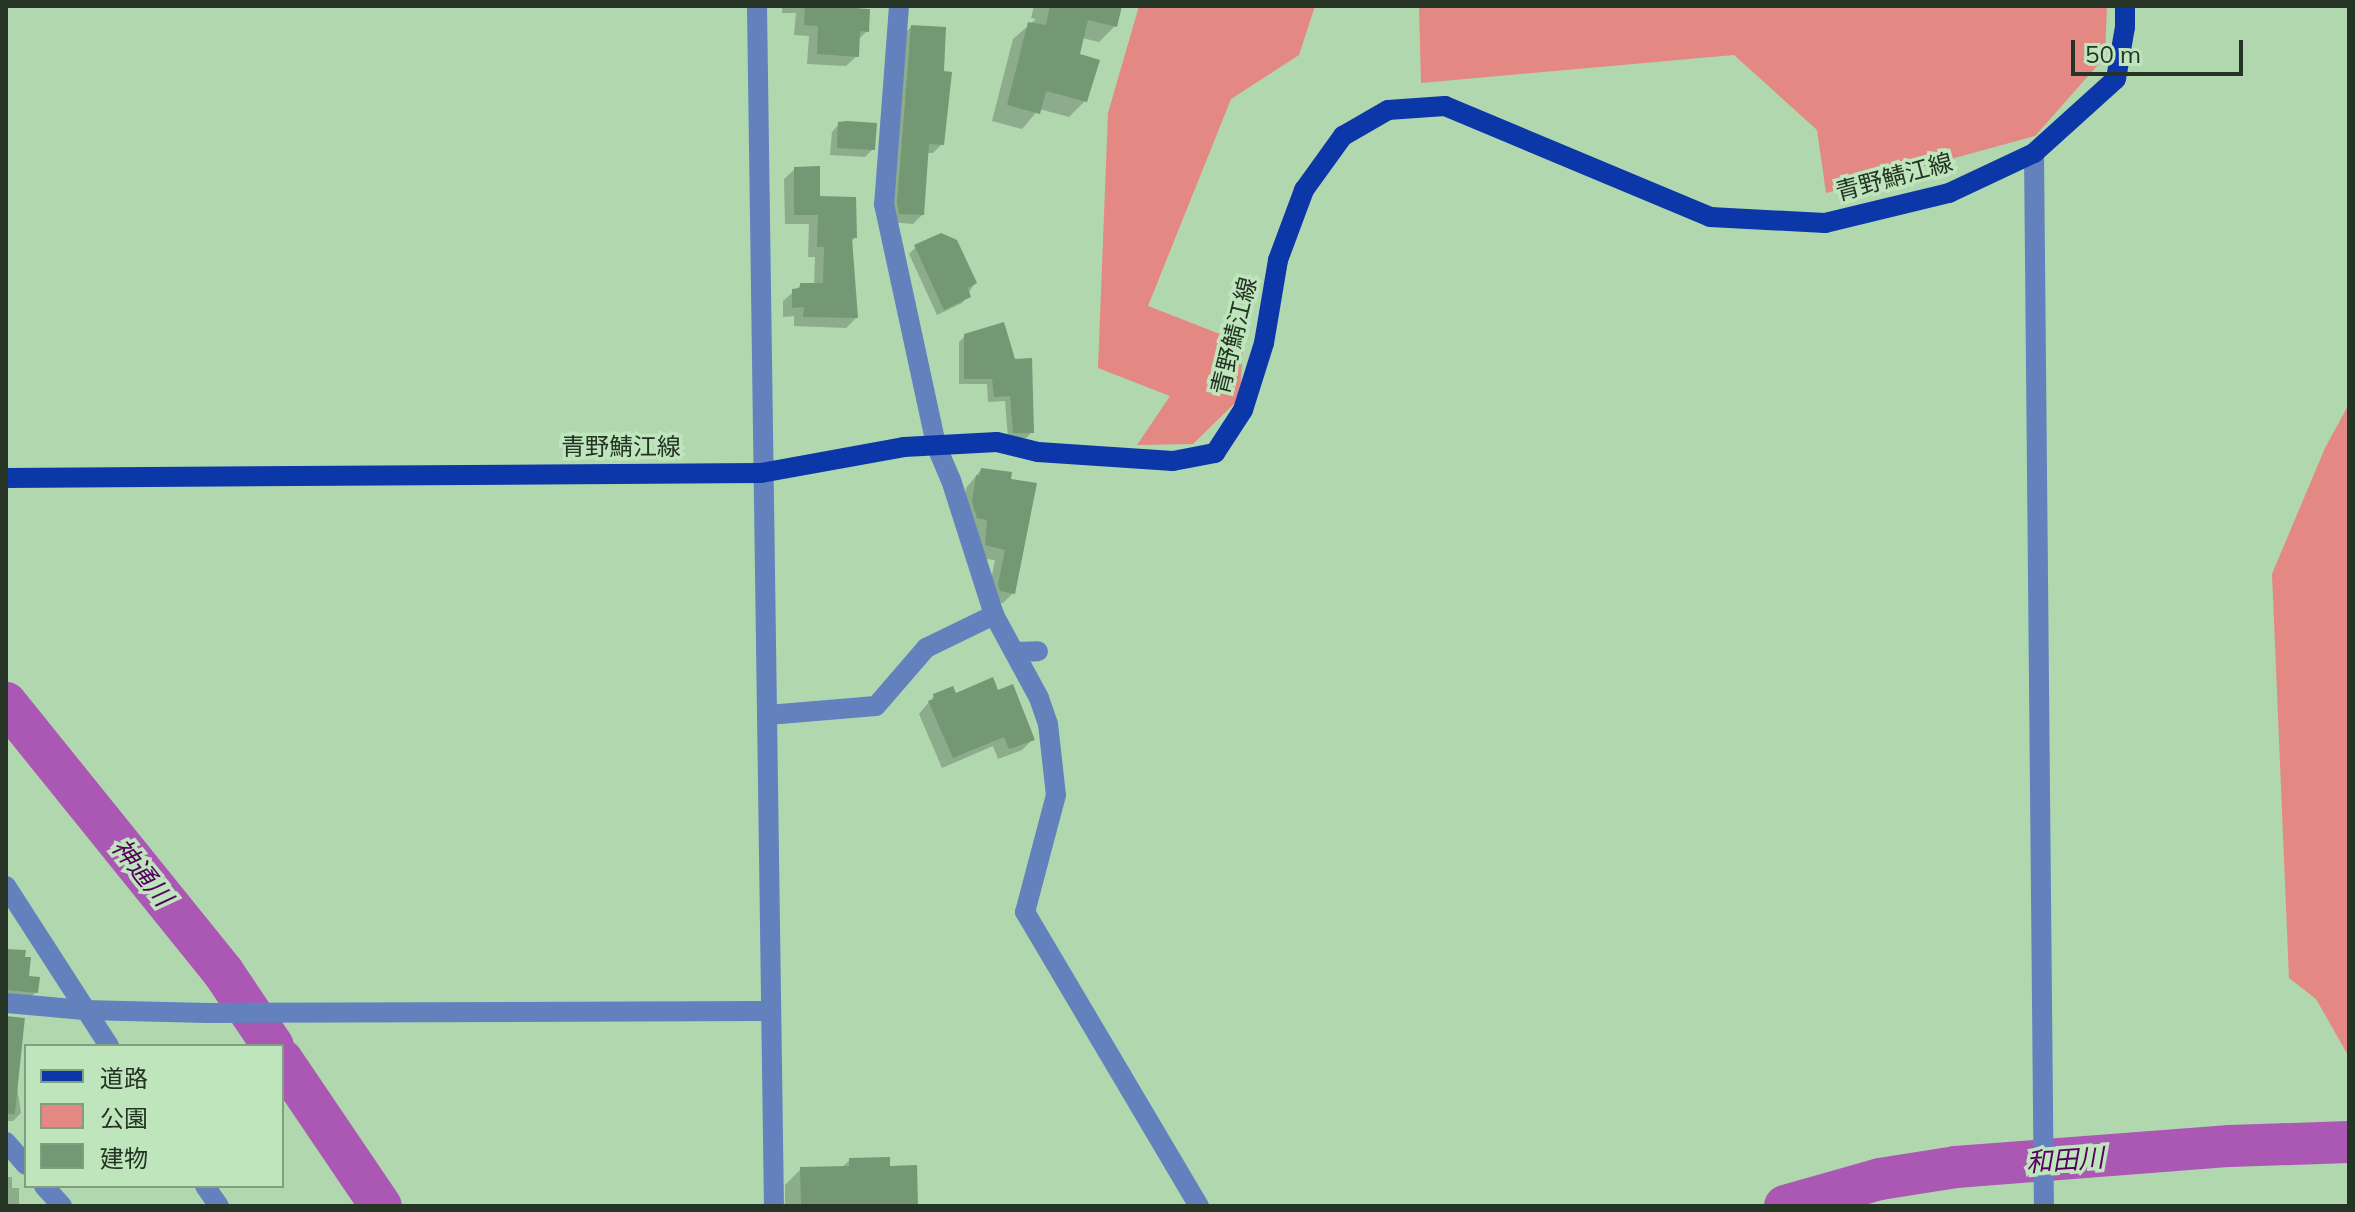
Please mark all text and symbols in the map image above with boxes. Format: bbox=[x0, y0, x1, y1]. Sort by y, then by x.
scale bar bbox=[2075, 24, 2247, 74]
text: 50 m bbox=[2085, 39, 2141, 69]
street label: 青野鯖江線 bbox=[1832, 148, 1956, 206]
street label: 青野鯖江線 bbox=[1206, 274, 1262, 398]
street label: 青野鯖江線 bbox=[561, 433, 681, 461]
water label: 神通川 bbox=[105, 832, 179, 912]
legend bbox=[24, 1044, 284, 1188]
text: 道路 bbox=[100, 1063, 148, 1093]
text: 公園 bbox=[100, 1103, 148, 1133]
water label: 和田川 bbox=[2025, 1142, 2105, 1178]
text: 建物 bbox=[100, 1143, 148, 1173]

